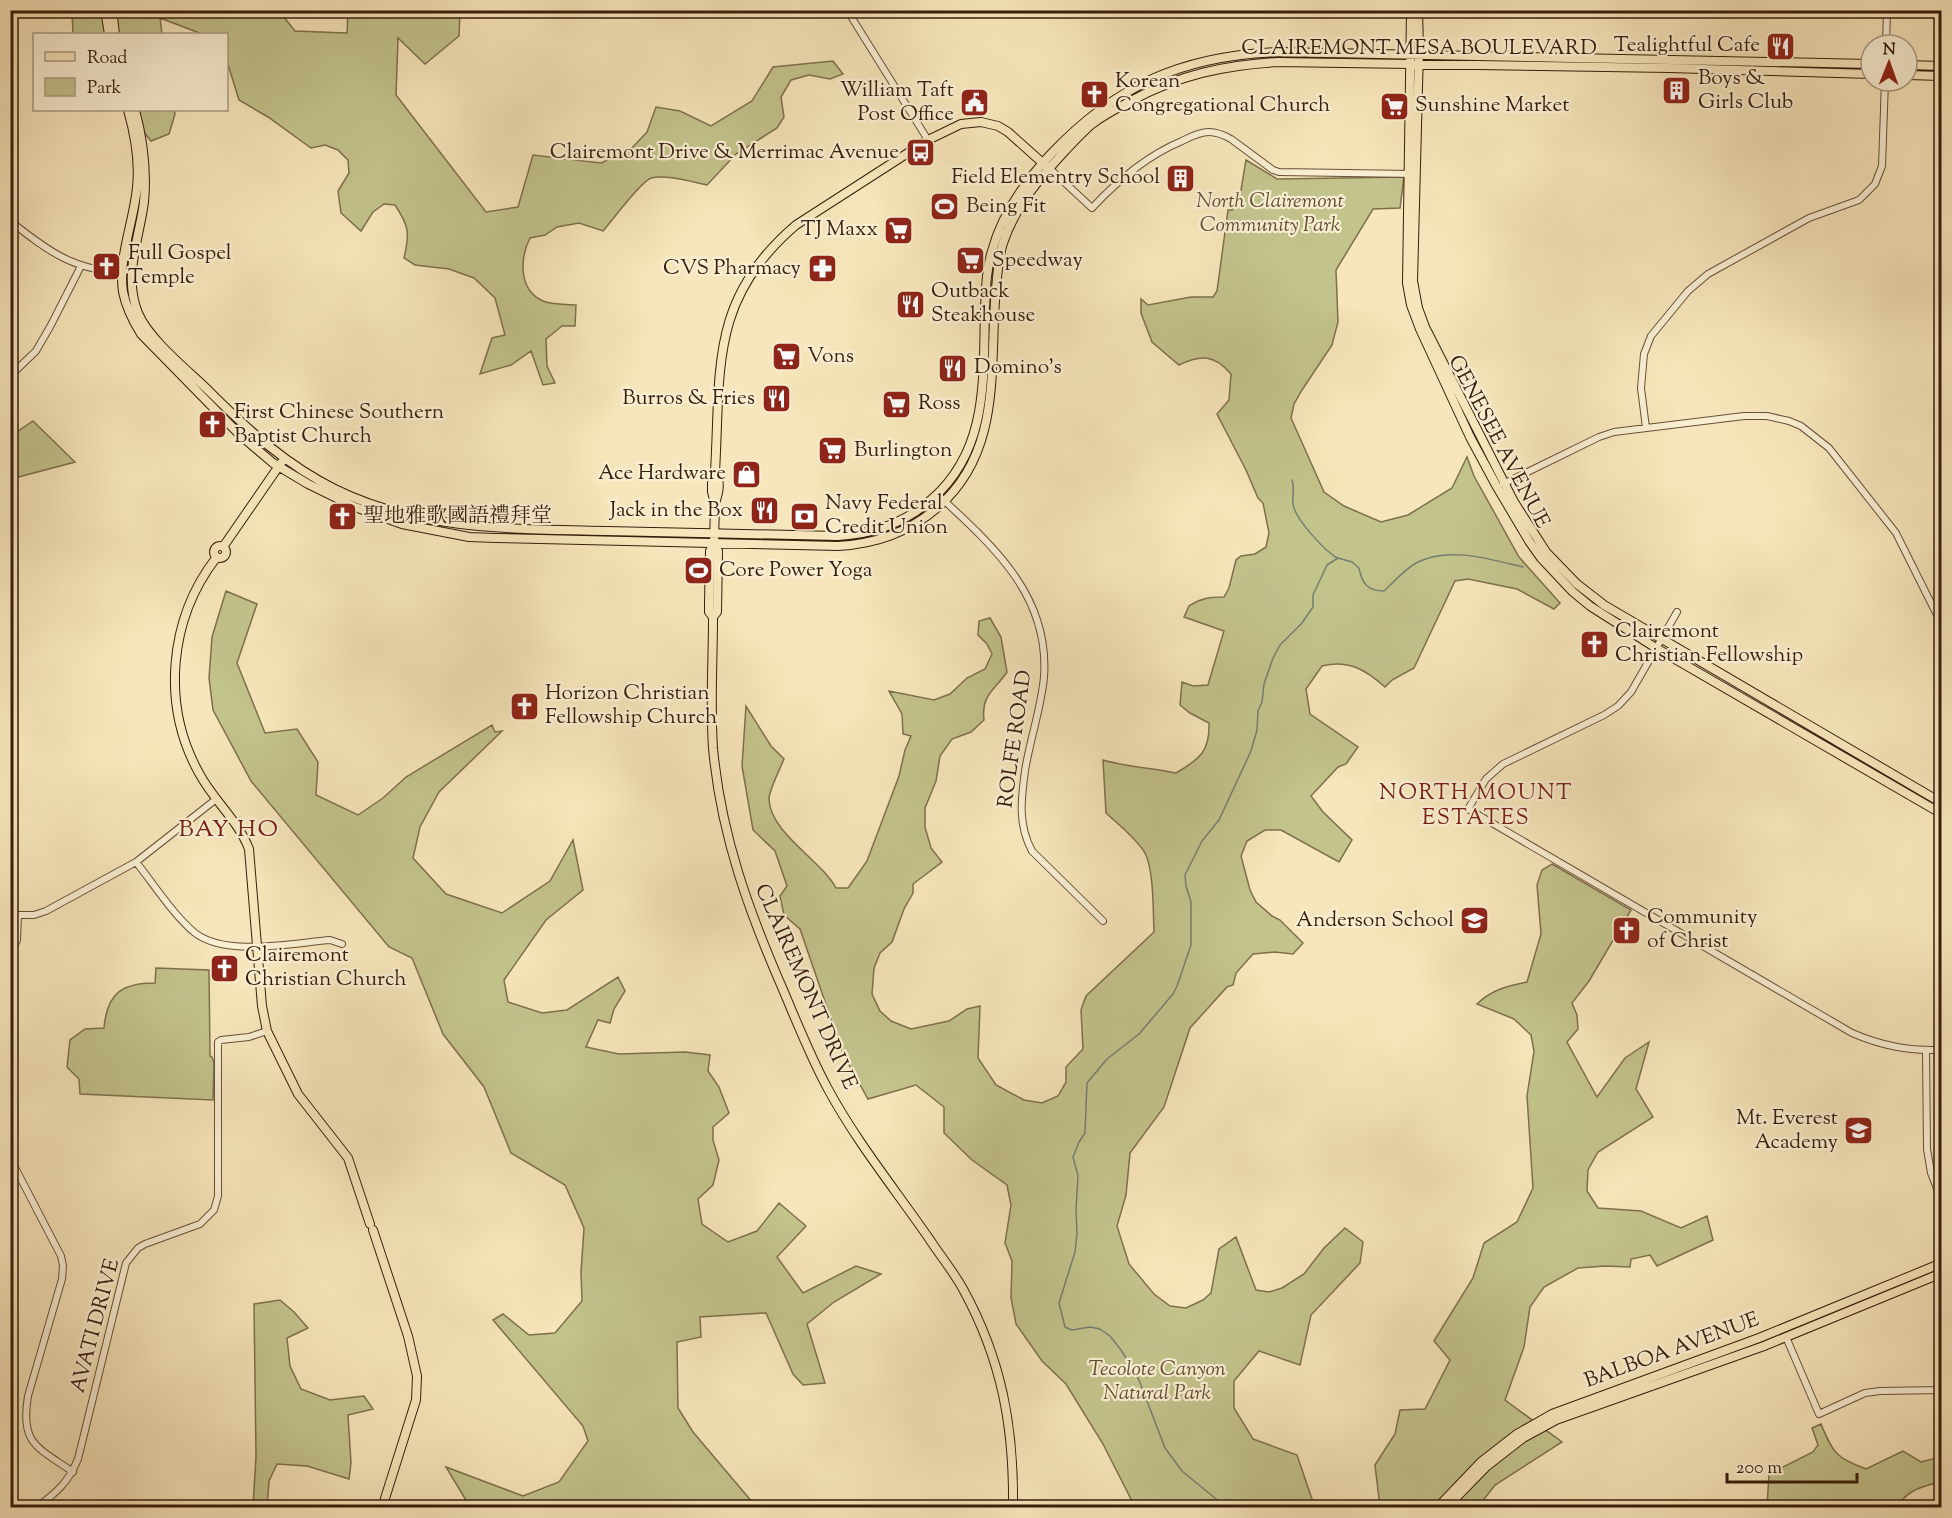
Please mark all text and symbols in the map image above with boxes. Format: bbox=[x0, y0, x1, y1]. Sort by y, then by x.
restaurant icon: Tealightful Cafe bbox=[1765, 30, 1797, 62]
place label: Tealightful Cafe bbox=[1614, 31, 1760, 61]
legend bbox=[33, 33, 228, 111]
north arrow bbox=[1859, 33, 1919, 93]
street label: CLAIREMONT MESA BOULEVARD bbox=[1241, 34, 1597, 64]
text: N bbox=[1883, 39, 1896, 62]
text: Road bbox=[87, 46, 127, 72]
place label: Boys & Girls Club bbox=[1698, 64, 1793, 118]
place label: Korean Congregational Church bbox=[1115, 67, 1330, 121]
building icon: Boys & Girls Club bbox=[1661, 75, 1693, 107]
text: Park bbox=[87, 76, 122, 102]
place label: William Taft Post Office bbox=[840, 76, 954, 130]
church icon: Korean Congregational Church bbox=[1078, 78, 1110, 110]
public building icon: William Taft Post Office bbox=[959, 87, 991, 119]
supermarket icon: Sunshine Market bbox=[1378, 90, 1410, 122]
place label: Sunshine Market bbox=[1415, 91, 1569, 121]
bus stop icon: Clairemont Drive & Merrimac Avenue bbox=[904, 137, 936, 169]
place label: Clairemont Drive & Merrimac Avenue bbox=[550, 138, 899, 168]
building icon: Field Elementry School bbox=[1165, 162, 1197, 194]
place label: Field Elementry School bbox=[951, 163, 1160, 193]
park label: North Clairemont Community Park bbox=[1196, 187, 1344, 241]
sports icon: Being Fit bbox=[929, 191, 961, 223]
place label: Being Fit bbox=[966, 192, 1046, 222]
supermarket icon: TJ Maxx bbox=[883, 214, 915, 246]
place label: TJ Maxx bbox=[801, 215, 878, 245]
place label: Full Gospel Temple bbox=[128, 239, 232, 293]
supermarket icon: Speedway bbox=[955, 245, 987, 277]
place label: Speedway bbox=[992, 246, 1083, 276]
church icon: Full Gospel Temple bbox=[91, 250, 123, 282]
pharmacy icon: CVS Pharmacy bbox=[806, 253, 838, 285]
place label: CVS Pharmacy bbox=[663, 254, 802, 284]
place label: Outback Steakhouse bbox=[931, 277, 1035, 331]
restaurant icon: Outback Steakhouse bbox=[894, 288, 926, 320]
supermarket icon: Vons bbox=[770, 341, 802, 373]
place label: Vons bbox=[807, 342, 854, 372]
street label: GENESEE AVENUE bbox=[1440, 350, 1556, 534]
restaurant icon: Domino's bbox=[937, 352, 969, 384]
place label: Domino's bbox=[974, 353, 1062, 383]
restaurant icon: Burros & Fries bbox=[760, 383, 792, 415]
place label: Burros & Fries bbox=[622, 384, 755, 414]
supermarket icon: Ross bbox=[881, 388, 913, 420]
place label: Ross bbox=[918, 389, 960, 419]
place label: First Chinese Southern Baptist Church bbox=[234, 398, 444, 452]
church icon: First Chinese Southern Baptist Church bbox=[197, 409, 229, 441]
supermarket icon: Burlington bbox=[817, 435, 849, 467]
place label: Burlington bbox=[854, 436, 952, 466]
shop icon: Ace Hardware bbox=[731, 458, 763, 490]
place label: Ace Hardware bbox=[598, 459, 726, 489]
place label: Navy Federal Credit Union bbox=[825, 489, 948, 543]
restaurant icon: Jack in the Box bbox=[748, 495, 780, 527]
place label: Jack in the Box bbox=[609, 496, 743, 526]
bank icon: Navy Federal Credit Union bbox=[788, 500, 820, 532]
church icon: 聖地雅歌國語禮拜堂 bbox=[326, 501, 358, 533]
place label: 聖地雅歌國語禮拜堂 bbox=[363, 502, 552, 532]
sports icon: Core Power Yoga bbox=[682, 555, 714, 587]
place label: Core Power Yoga bbox=[719, 556, 873, 586]
place label: Clairemont Christian Fellowship bbox=[1615, 617, 1803, 671]
church icon: Clairemont Christian Fellowship bbox=[1578, 628, 1610, 660]
street label: ROLFE ROAD bbox=[991, 668, 1041, 810]
place label: Horizon Christian Fellowship Church bbox=[545, 679, 717, 733]
church icon: Horizon Christian Fellowship Church bbox=[508, 690, 540, 722]
district label: NORTH MOUNT ESTATES bbox=[1379, 778, 1573, 835]
district label: BAY HO bbox=[178, 813, 280, 847]
street label: CLAIREMONT DRIVE bbox=[746, 879, 864, 1095]
place label: Community of Christ bbox=[1647, 903, 1758, 957]
school or university icon: Anderson School bbox=[1459, 905, 1491, 937]
place label: Anderson School bbox=[1296, 906, 1454, 936]
church icon: Community of Christ bbox=[1610, 914, 1642, 946]
place label: Clairemont Christian Church bbox=[245, 941, 407, 995]
church icon: Clairemont Christian Church bbox=[208, 952, 240, 984]
place label: Mt. Everest Academy bbox=[1736, 1104, 1839, 1158]
school or university icon: Mt. Everest Academy bbox=[1843, 1115, 1875, 1147]
street label: AVATI DRIVE bbox=[64, 1255, 128, 1396]
street label: BALBOA AVENUE bbox=[1580, 1305, 1764, 1397]
park label: Tecolote Canyon Natural Park bbox=[1088, 1355, 1226, 1409]
scale bar bbox=[1727, 1446, 1858, 1484]
text: 200 m bbox=[1736, 1456, 1782, 1482]

